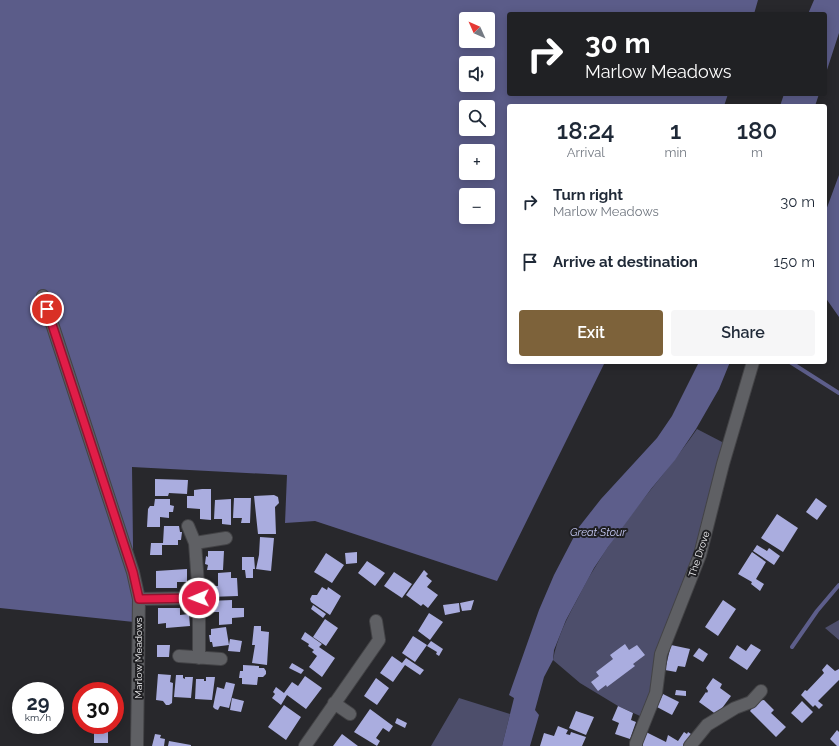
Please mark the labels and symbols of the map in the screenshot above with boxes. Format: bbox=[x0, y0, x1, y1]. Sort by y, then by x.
north arrow bbox=[459, 12, 495, 48]
pin bbox=[30, 292, 64, 326]
water label: Great Stour bbox=[570, 526, 627, 539]
street label: The Drove bbox=[686, 530, 712, 578]
position arrow bbox=[178, 577, 220, 619]
street label: Marlow Meadows bbox=[133, 617, 144, 699]
speed limit sign: 30 bbox=[72, 682, 124, 734]

